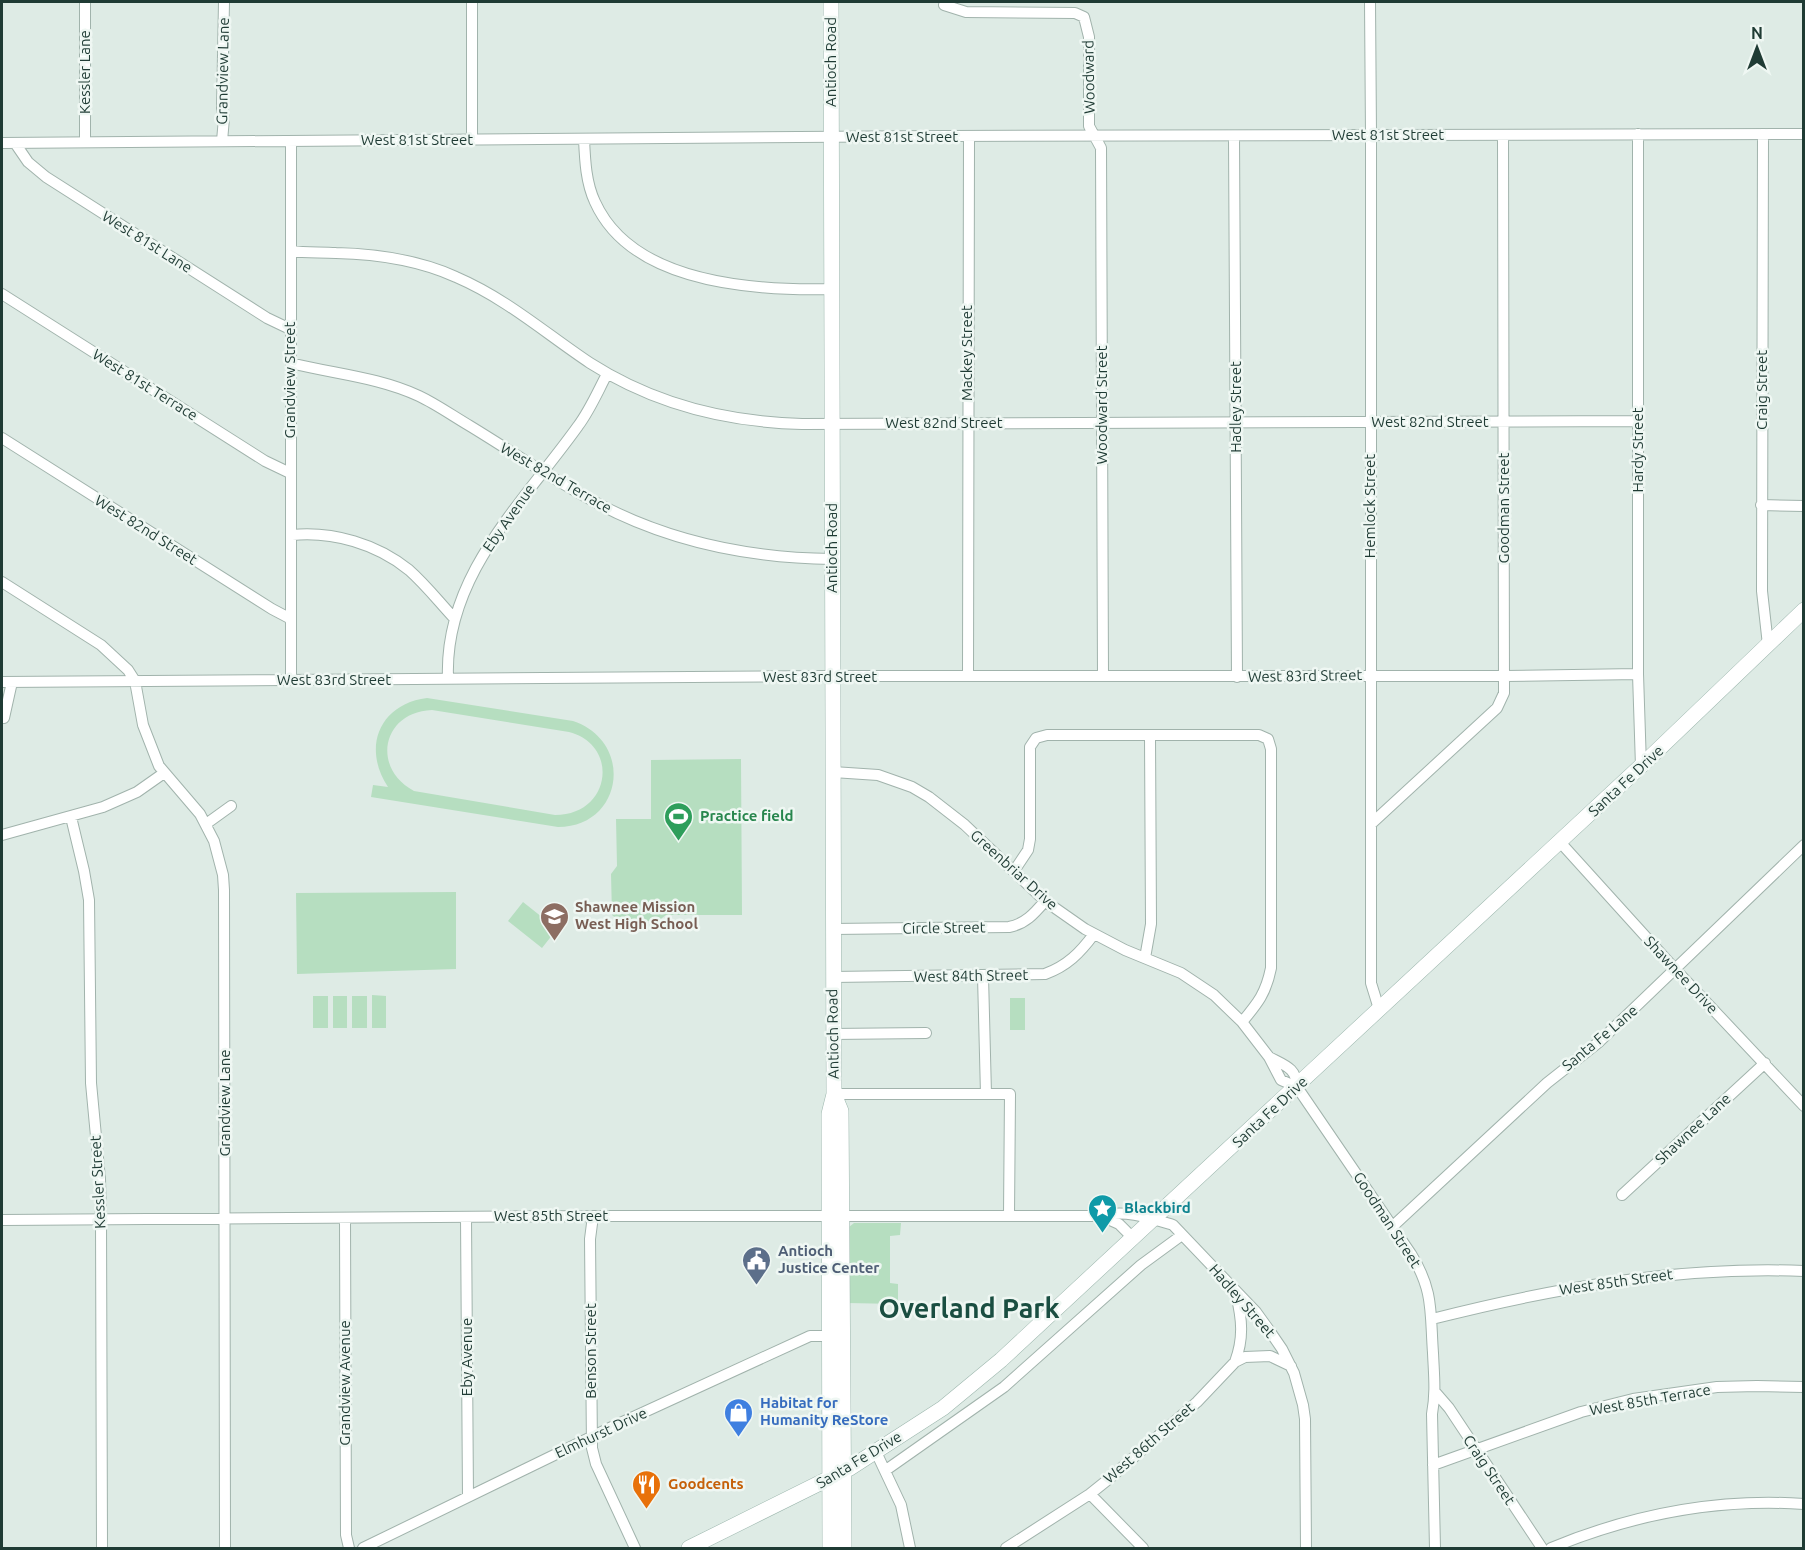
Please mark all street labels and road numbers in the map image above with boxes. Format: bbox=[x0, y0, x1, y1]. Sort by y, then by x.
street label: Grandview Lane bbox=[213, 17, 232, 125]
street label: Antioch Road bbox=[822, 17, 839, 107]
street label: Kessler Lane bbox=[76, 30, 93, 114]
street label: Woodward bbox=[1079, 40, 1098, 114]
street label: West 81st Street bbox=[1332, 126, 1444, 143]
street label: West 81st Street bbox=[846, 128, 958, 145]
street label: West 81st Street bbox=[361, 131, 473, 148]
street label: West 81st Lane bbox=[99, 207, 195, 276]
street label: Mackey Street bbox=[958, 305, 975, 401]
street label: Grandview Street bbox=[281, 321, 298, 438]
street label: West 81st Terrace bbox=[90, 345, 201, 424]
street label: Woodward Street bbox=[1093, 345, 1110, 465]
street label: Craig Street bbox=[1753, 350, 1770, 430]
street label: Hadley Street bbox=[1227, 361, 1244, 453]
street label: Hardy Street bbox=[1629, 407, 1646, 493]
street label: West 82nd Street bbox=[1371, 413, 1489, 430]
street label: West 82nd Street bbox=[885, 414, 1003, 431]
street label: West 82nd Terrace bbox=[498, 439, 615, 516]
street label: Goodman Street bbox=[1495, 452, 1512, 563]
street label: Hemlock Street bbox=[1361, 454, 1378, 558]
street label: Eby Avenue bbox=[479, 481, 538, 555]
street label: West 82nd Street bbox=[92, 491, 201, 568]
street label: Antioch Road bbox=[823, 503, 840, 593]
street label: West 83rd Street bbox=[1248, 666, 1362, 685]
street label: West 83rd Street bbox=[763, 668, 877, 685]
street label: West 83rd Street bbox=[277, 671, 391, 688]
street label: Santa Fe Drive bbox=[1585, 742, 1667, 820]
street label: Greenbriar Drive bbox=[967, 826, 1061, 913]
street label: Circle Street bbox=[902, 918, 986, 937]
street label: Shawnee Drive bbox=[1641, 932, 1722, 1017]
street label: West 84th Street bbox=[914, 966, 1028, 985]
street label: Antioch Road bbox=[823, 989, 842, 1079]
street label: Santa Fe Lane bbox=[1559, 1001, 1641, 1074]
street label: Grandview Lane bbox=[216, 1049, 233, 1157]
street label: Santa Fe Drive bbox=[1229, 1073, 1311, 1151]
street label: Shawnee Lane bbox=[1652, 1090, 1734, 1168]
street label: Kessler Street bbox=[87, 1135, 108, 1229]
street label: Goodman Street bbox=[1350, 1169, 1425, 1271]
street label: West 85th Street bbox=[494, 1207, 608, 1224]
street label: Hadley Street bbox=[1206, 1260, 1279, 1341]
street label: West 85th Street bbox=[1558, 1265, 1674, 1298]
street label: Benson Street bbox=[582, 1303, 599, 1399]
street label: Eby Avenue bbox=[458, 1318, 475, 1396]
street label: Grandview Avenue bbox=[336, 1320, 353, 1446]
street label: West 85th Terrace bbox=[1588, 1380, 1712, 1419]
street label: West 86th Street bbox=[1100, 1399, 1198, 1487]
street label: Elmhurst Drive bbox=[552, 1404, 649, 1461]
street label: Santa Fe Drive bbox=[813, 1428, 904, 1492]
street label: Craig Street bbox=[1460, 1432, 1519, 1508]

